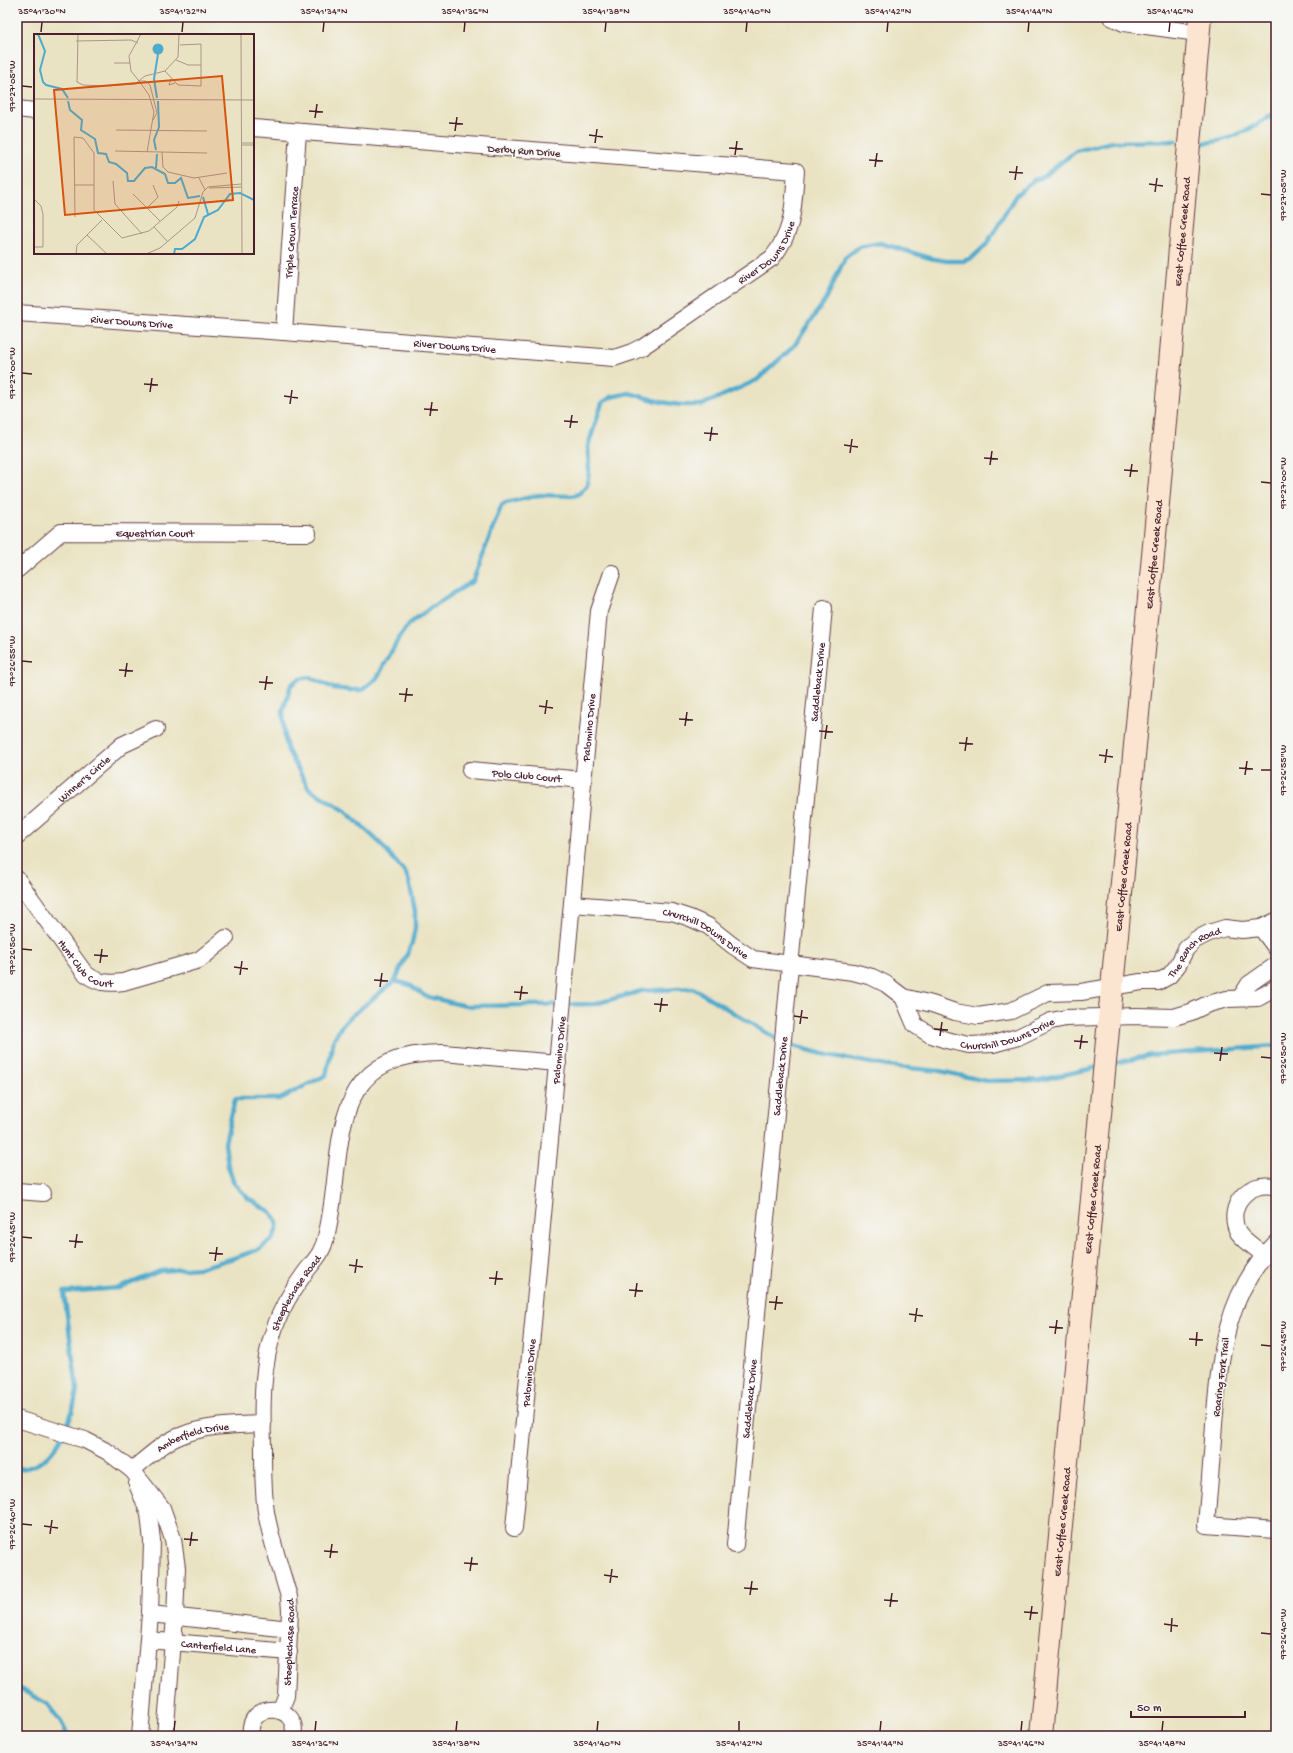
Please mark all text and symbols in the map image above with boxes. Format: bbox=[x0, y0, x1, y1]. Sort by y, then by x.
text: 35°41'30"N bbox=[17, 6, 66, 18]
text: 35°41'32"N bbox=[158, 6, 207, 18]
text: 35°41'34"N bbox=[300, 6, 348, 18]
text: 35°41'36"N bbox=[440, 6, 489, 18]
text: 35°41'38"N bbox=[581, 6, 630, 18]
text: 35°41'40"N bbox=[722, 6, 771, 18]
text: 35°41'42"N bbox=[864, 6, 912, 18]
text: 35°41'44"N bbox=[1005, 6, 1053, 18]
text: 35°41'46"N bbox=[1146, 6, 1194, 18]
inset map bbox=[34, 34, 254, 254]
text: 97°27'05"W bbox=[7, 60, 19, 112]
street label: Derby Run Drive bbox=[486, 143, 561, 161]
text: 97°27'05"W bbox=[1278, 169, 1290, 221]
street label: East Coffee Creek Road bbox=[1173, 175, 1194, 287]
street label: Triple Crown Terrace bbox=[284, 186, 302, 280]
street label: River Downs Drive bbox=[736, 219, 798, 288]
street label: River Downs Drive bbox=[90, 314, 173, 332]
street label: River Downs Drive bbox=[413, 338, 497, 357]
text: 97°27'00"W bbox=[7, 347, 19, 400]
text: 97°27'00"W bbox=[1278, 457, 1290, 510]
street label: East Coffee Creek Road bbox=[1144, 498, 1166, 610]
street label: Equestrian Court bbox=[116, 528, 196, 541]
text: 97°26'55"W bbox=[7, 635, 19, 687]
street label: Saddleback Drive bbox=[809, 642, 829, 722]
street label: Palomino Drive bbox=[581, 693, 599, 763]
text: 97°26'55"W bbox=[1278, 744, 1290, 796]
street label: Winner's Circle bbox=[56, 754, 114, 806]
street label: Polo Club Court bbox=[490, 768, 563, 786]
street label: East Coffee Creek Road bbox=[1113, 820, 1136, 932]
street label: Churchill Downs Drive bbox=[662, 907, 751, 963]
text: 97°26'50"W bbox=[7, 923, 19, 975]
street label: The Ranch Road bbox=[1165, 925, 1224, 982]
street label: Hunt Club Court bbox=[55, 938, 115, 991]
street label: Palomino Drive bbox=[551, 1015, 569, 1086]
street label: Churchill Downs Drive bbox=[959, 1016, 1057, 1053]
text: 97°26'50"W bbox=[1278, 1032, 1290, 1084]
street label: Saddleback Drive bbox=[772, 1036, 791, 1116]
street label: East Coffee Creek Road bbox=[1083, 1143, 1105, 1255]
text: 97°26'45"W bbox=[7, 1212, 19, 1263]
street label: Steeplechase Road bbox=[270, 1252, 325, 1333]
text: 97°26'45"W bbox=[1278, 1321, 1290, 1372]
street label: Roaring Fork Trail bbox=[1211, 1336, 1233, 1418]
street label: Palomino Drive bbox=[521, 1338, 540, 1408]
street label: Saddleback Drive bbox=[741, 1358, 761, 1439]
street label: Amberfield Drive bbox=[155, 1421, 230, 1456]
street label: East Coffee Creek Road bbox=[1052, 1466, 1075, 1577]
text: 97°26'40"W bbox=[7, 1498, 19, 1550]
street label: Steeplechase Road bbox=[282, 1597, 298, 1686]
text: 97°26'40"W bbox=[1278, 1608, 1290, 1660]
street label: Canterfield Lane bbox=[180, 1639, 257, 1657]
scale bar bbox=[1131, 1693, 1245, 1719]
text: 50 m bbox=[1137, 1702, 1162, 1716]
text: 35°41'34"N bbox=[150, 1738, 198, 1750]
text: 35°41'36"N bbox=[290, 1738, 339, 1750]
text: 35°41'38"N bbox=[431, 1738, 480, 1750]
text: 35°41'40"N bbox=[572, 1738, 621, 1750]
text: 35°41'42"N bbox=[715, 1738, 763, 1750]
text: 35°41'44"N bbox=[856, 1738, 904, 1750]
text: 35°41'46"N bbox=[997, 1738, 1045, 1750]
text: 35°41'48"N bbox=[1137, 1738, 1186, 1750]

